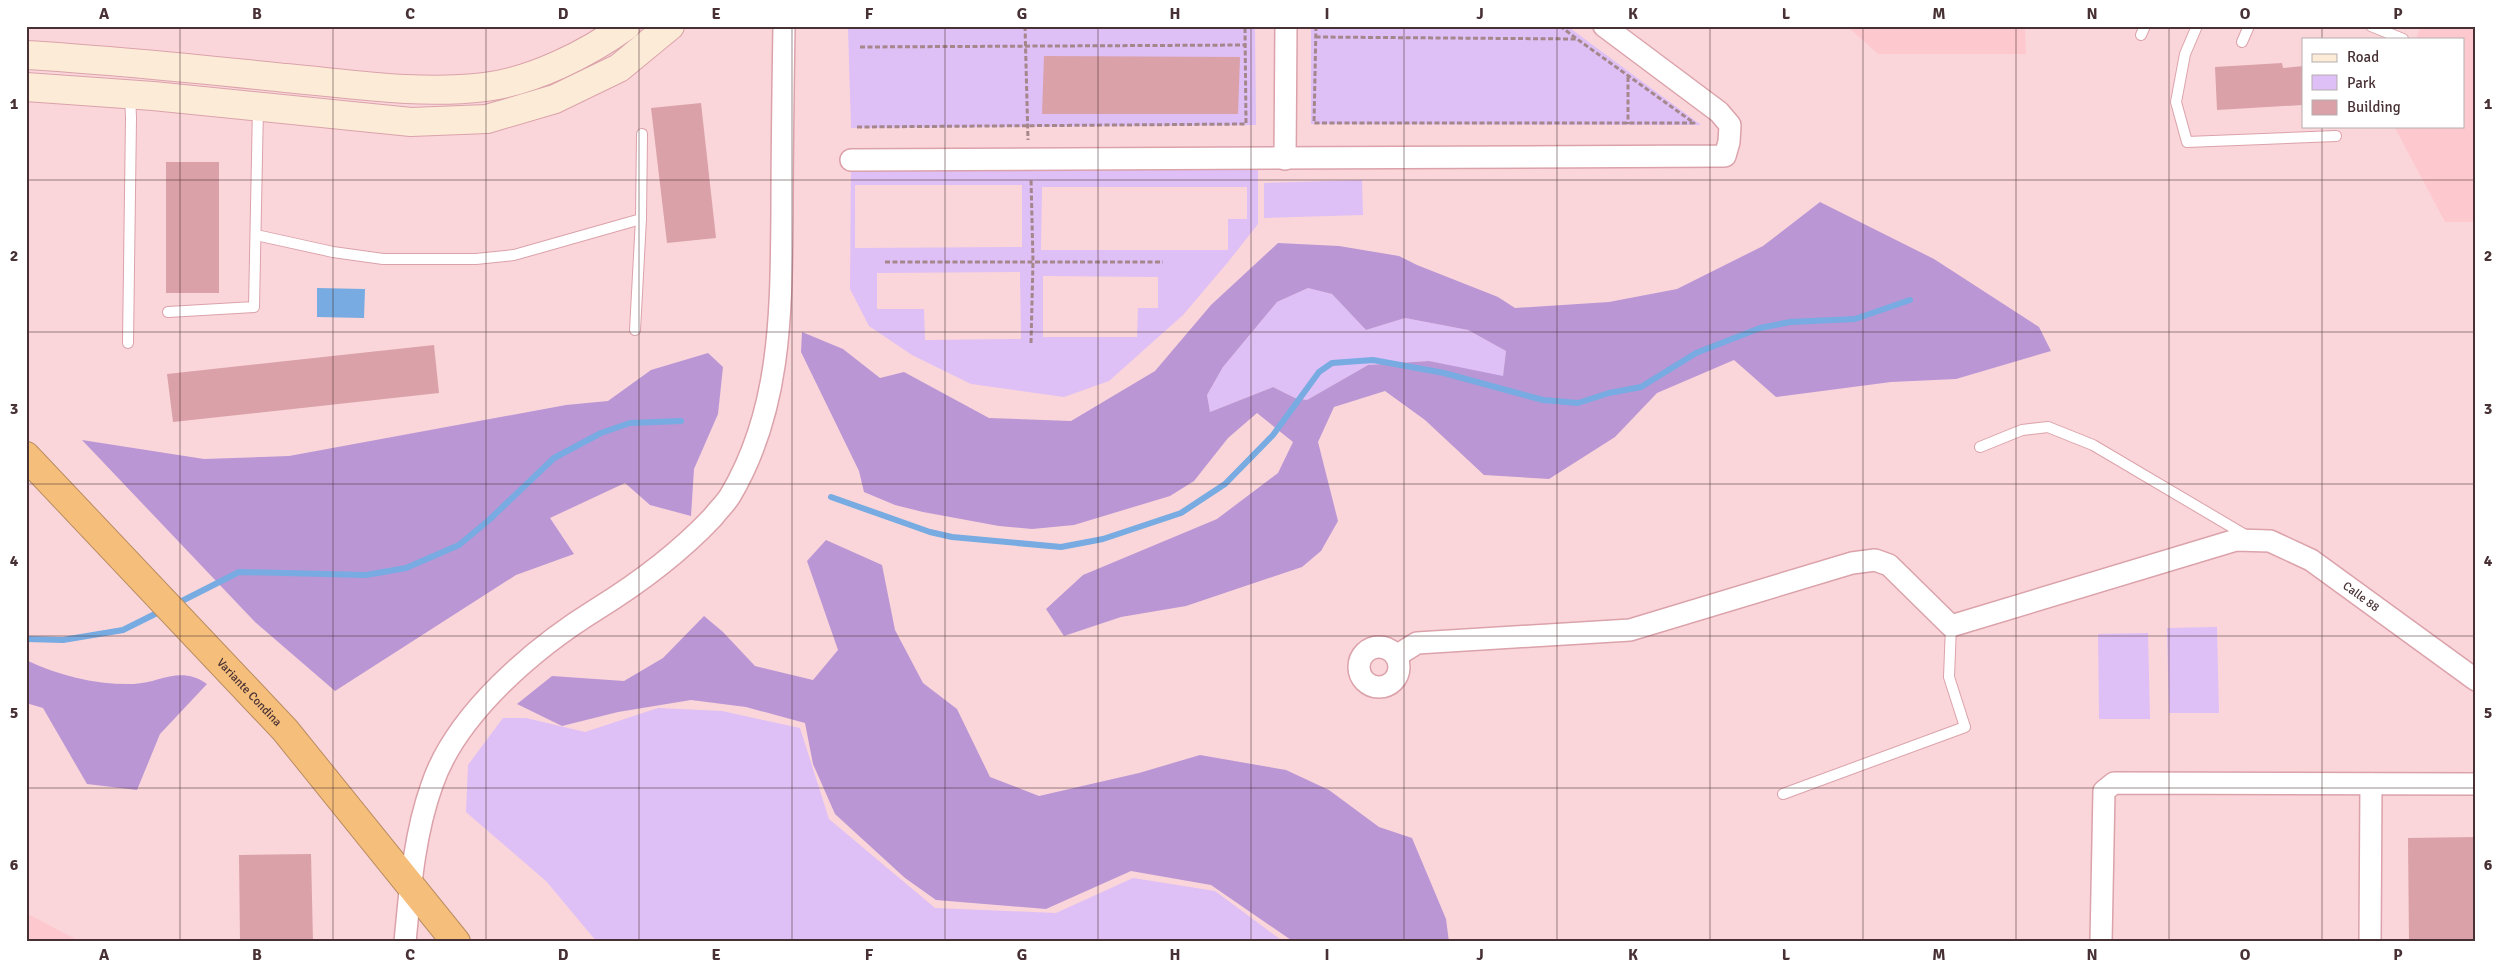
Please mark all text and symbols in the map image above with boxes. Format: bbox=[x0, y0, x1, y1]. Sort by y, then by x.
text: A bbox=[99, 4, 110, 24]
text: B bbox=[252, 4, 262, 24]
text: C bbox=[405, 4, 415, 24]
text: D bbox=[558, 4, 569, 24]
text: E bbox=[711, 4, 721, 24]
text: F bbox=[865, 4, 874, 24]
text: G bbox=[1017, 4, 1027, 24]
text: H bbox=[1170, 4, 1180, 24]
text: I bbox=[1324, 4, 1330, 24]
text: J bbox=[1476, 4, 1484, 24]
text: K bbox=[1628, 4, 1638, 24]
text: L bbox=[1782, 4, 1791, 24]
text: M bbox=[1932, 4, 1946, 24]
text: N bbox=[2086, 4, 2098, 24]
text: O bbox=[2240, 4, 2251, 24]
text: P bbox=[2393, 4, 2403, 24]
legend bbox=[2302, 38, 2464, 128]
text: Road bbox=[2347, 48, 2379, 66]
text: Park bbox=[2347, 74, 2376, 92]
text: 1 bbox=[10, 94, 19, 114]
text: 1 bbox=[2484, 94, 2493, 114]
text: Building bbox=[2347, 98, 2401, 116]
text: 2 bbox=[10, 246, 18, 266]
text: 2 bbox=[2484, 246, 2492, 266]
text: 3 bbox=[10, 399, 18, 419]
text: 3 bbox=[2484, 399, 2492, 419]
text: 4 bbox=[10, 551, 19, 571]
text: 4 bbox=[2484, 551, 2493, 571]
street label: Calle 88 bbox=[2340, 579, 2382, 615]
street label: Variante Condina bbox=[213, 655, 285, 730]
text: 5 bbox=[10, 703, 18, 723]
text: 5 bbox=[2484, 703, 2492, 723]
text: 6 bbox=[10, 855, 19, 875]
text: 6 bbox=[2484, 855, 2493, 875]
text: A bbox=[99, 945, 110, 965]
text: B bbox=[252, 945, 262, 965]
text: C bbox=[405, 945, 415, 965]
text: D bbox=[558, 945, 569, 965]
text: E bbox=[711, 945, 721, 965]
text: F bbox=[865, 945, 874, 965]
text: G bbox=[1017, 945, 1027, 965]
text: H bbox=[1170, 945, 1180, 965]
text: I bbox=[1324, 945, 1330, 965]
text: J bbox=[1476, 945, 1484, 965]
text: K bbox=[1628, 945, 1638, 965]
text: L bbox=[1782, 945, 1791, 965]
text: M bbox=[1932, 945, 1946, 965]
text: N bbox=[2086, 945, 2098, 965]
text: O bbox=[2240, 945, 2251, 965]
text: P bbox=[2393, 945, 2403, 965]

